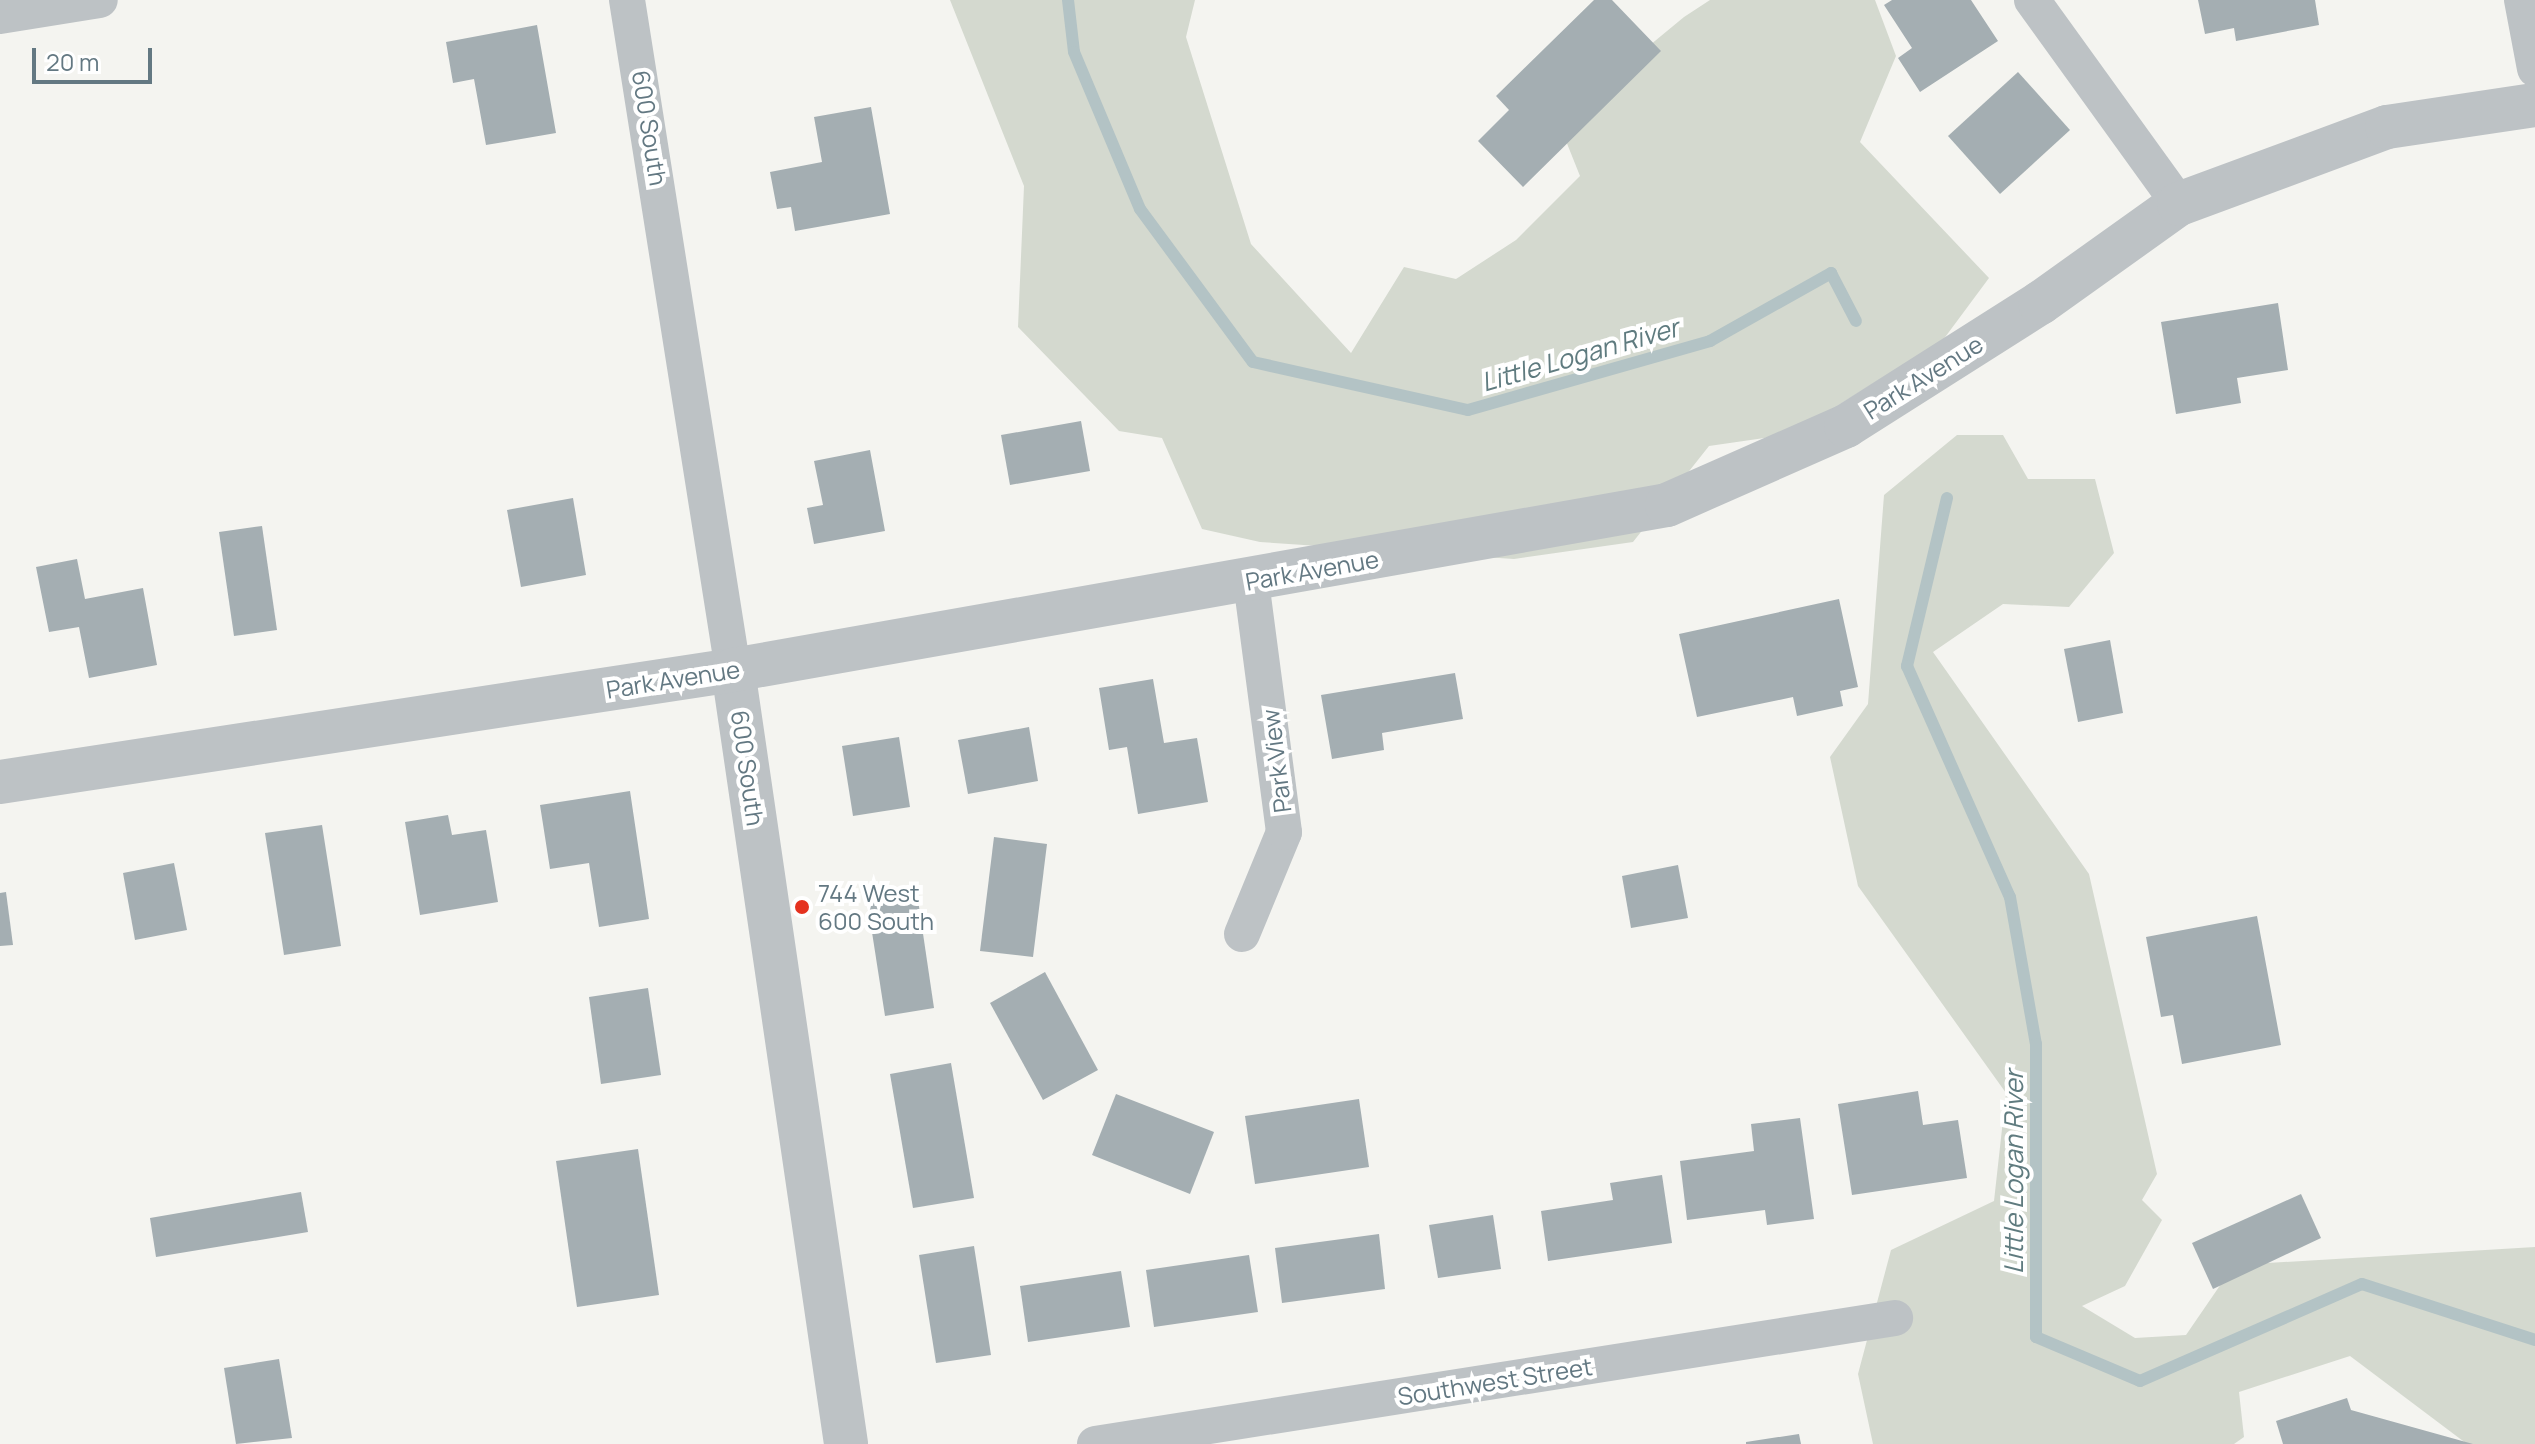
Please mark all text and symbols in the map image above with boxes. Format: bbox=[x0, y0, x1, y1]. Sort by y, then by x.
scale bar bbox=[36, 32, 156, 82]
text: 20 m bbox=[46, 45, 99, 78]
street label: 600 South bbox=[627, 68, 673, 188]
water label: Little Logan River bbox=[1478, 312, 1682, 398]
street label: Park Avenue bbox=[1858, 329, 1988, 425]
street label: Park Avenue bbox=[1243, 544, 1381, 596]
street label: Park Avenue bbox=[604, 654, 742, 704]
street label: Park View bbox=[1255, 708, 1297, 814]
street label: 600 South bbox=[726, 709, 770, 827]
place label: 744 West 600 South bbox=[818, 879, 934, 935]
marker: 744 West 600 South bbox=[793, 898, 811, 916]
water label: Little Logan River bbox=[1998, 1070, 2030, 1274]
street label: Southwest Street bbox=[1396, 1351, 1594, 1411]

